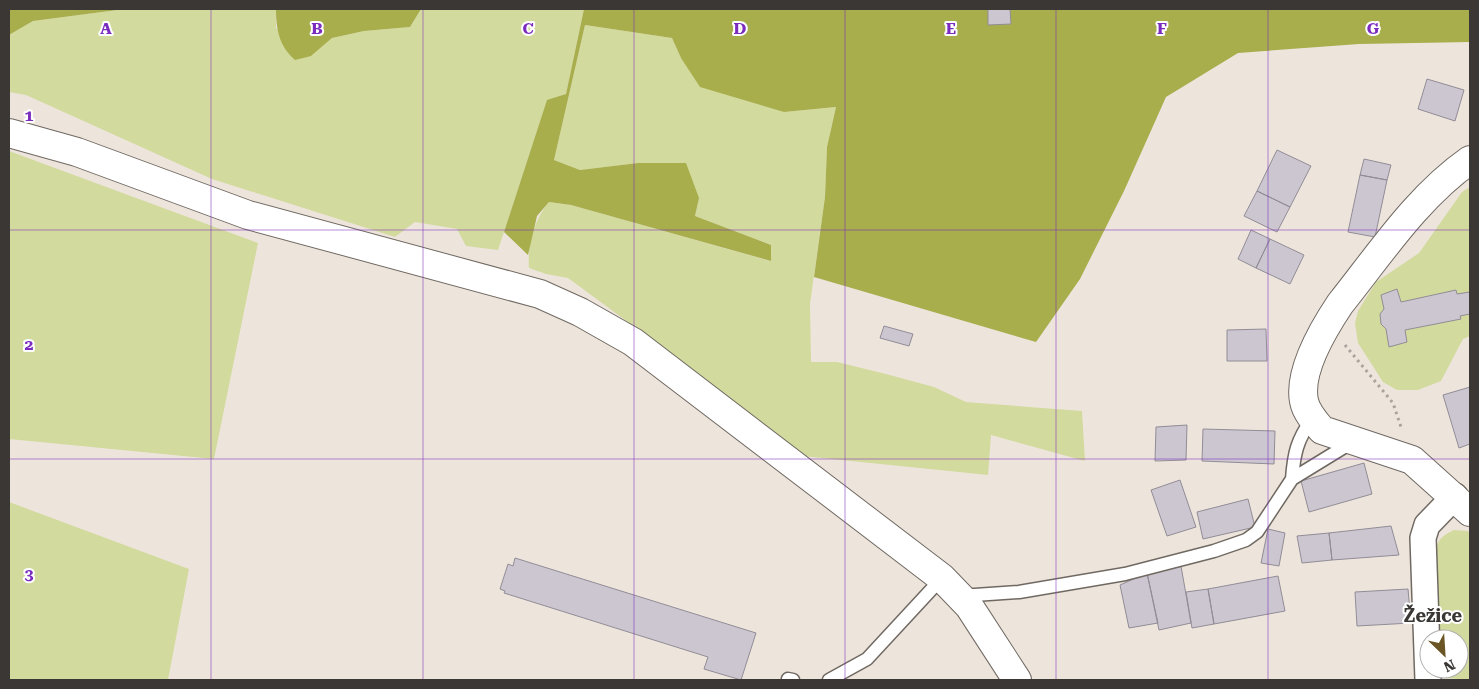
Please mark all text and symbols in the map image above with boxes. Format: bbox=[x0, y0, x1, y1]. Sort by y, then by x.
text: A bbox=[100, 19, 112, 38]
text: B bbox=[311, 19, 323, 38]
text: C bbox=[522, 19, 534, 38]
text: D bbox=[734, 19, 747, 38]
text: E bbox=[946, 19, 956, 38]
text: F bbox=[1157, 19, 1167, 38]
text: G bbox=[1367, 19, 1380, 38]
text: 1 bbox=[25, 106, 34, 125]
text: 2 bbox=[25, 335, 34, 354]
text: 3 bbox=[25, 565, 34, 584]
district label: Žežice bbox=[1404, 604, 1463, 626]
north arrow bbox=[1419, 629, 1469, 679]
text: N bbox=[1441, 656, 1458, 675]

